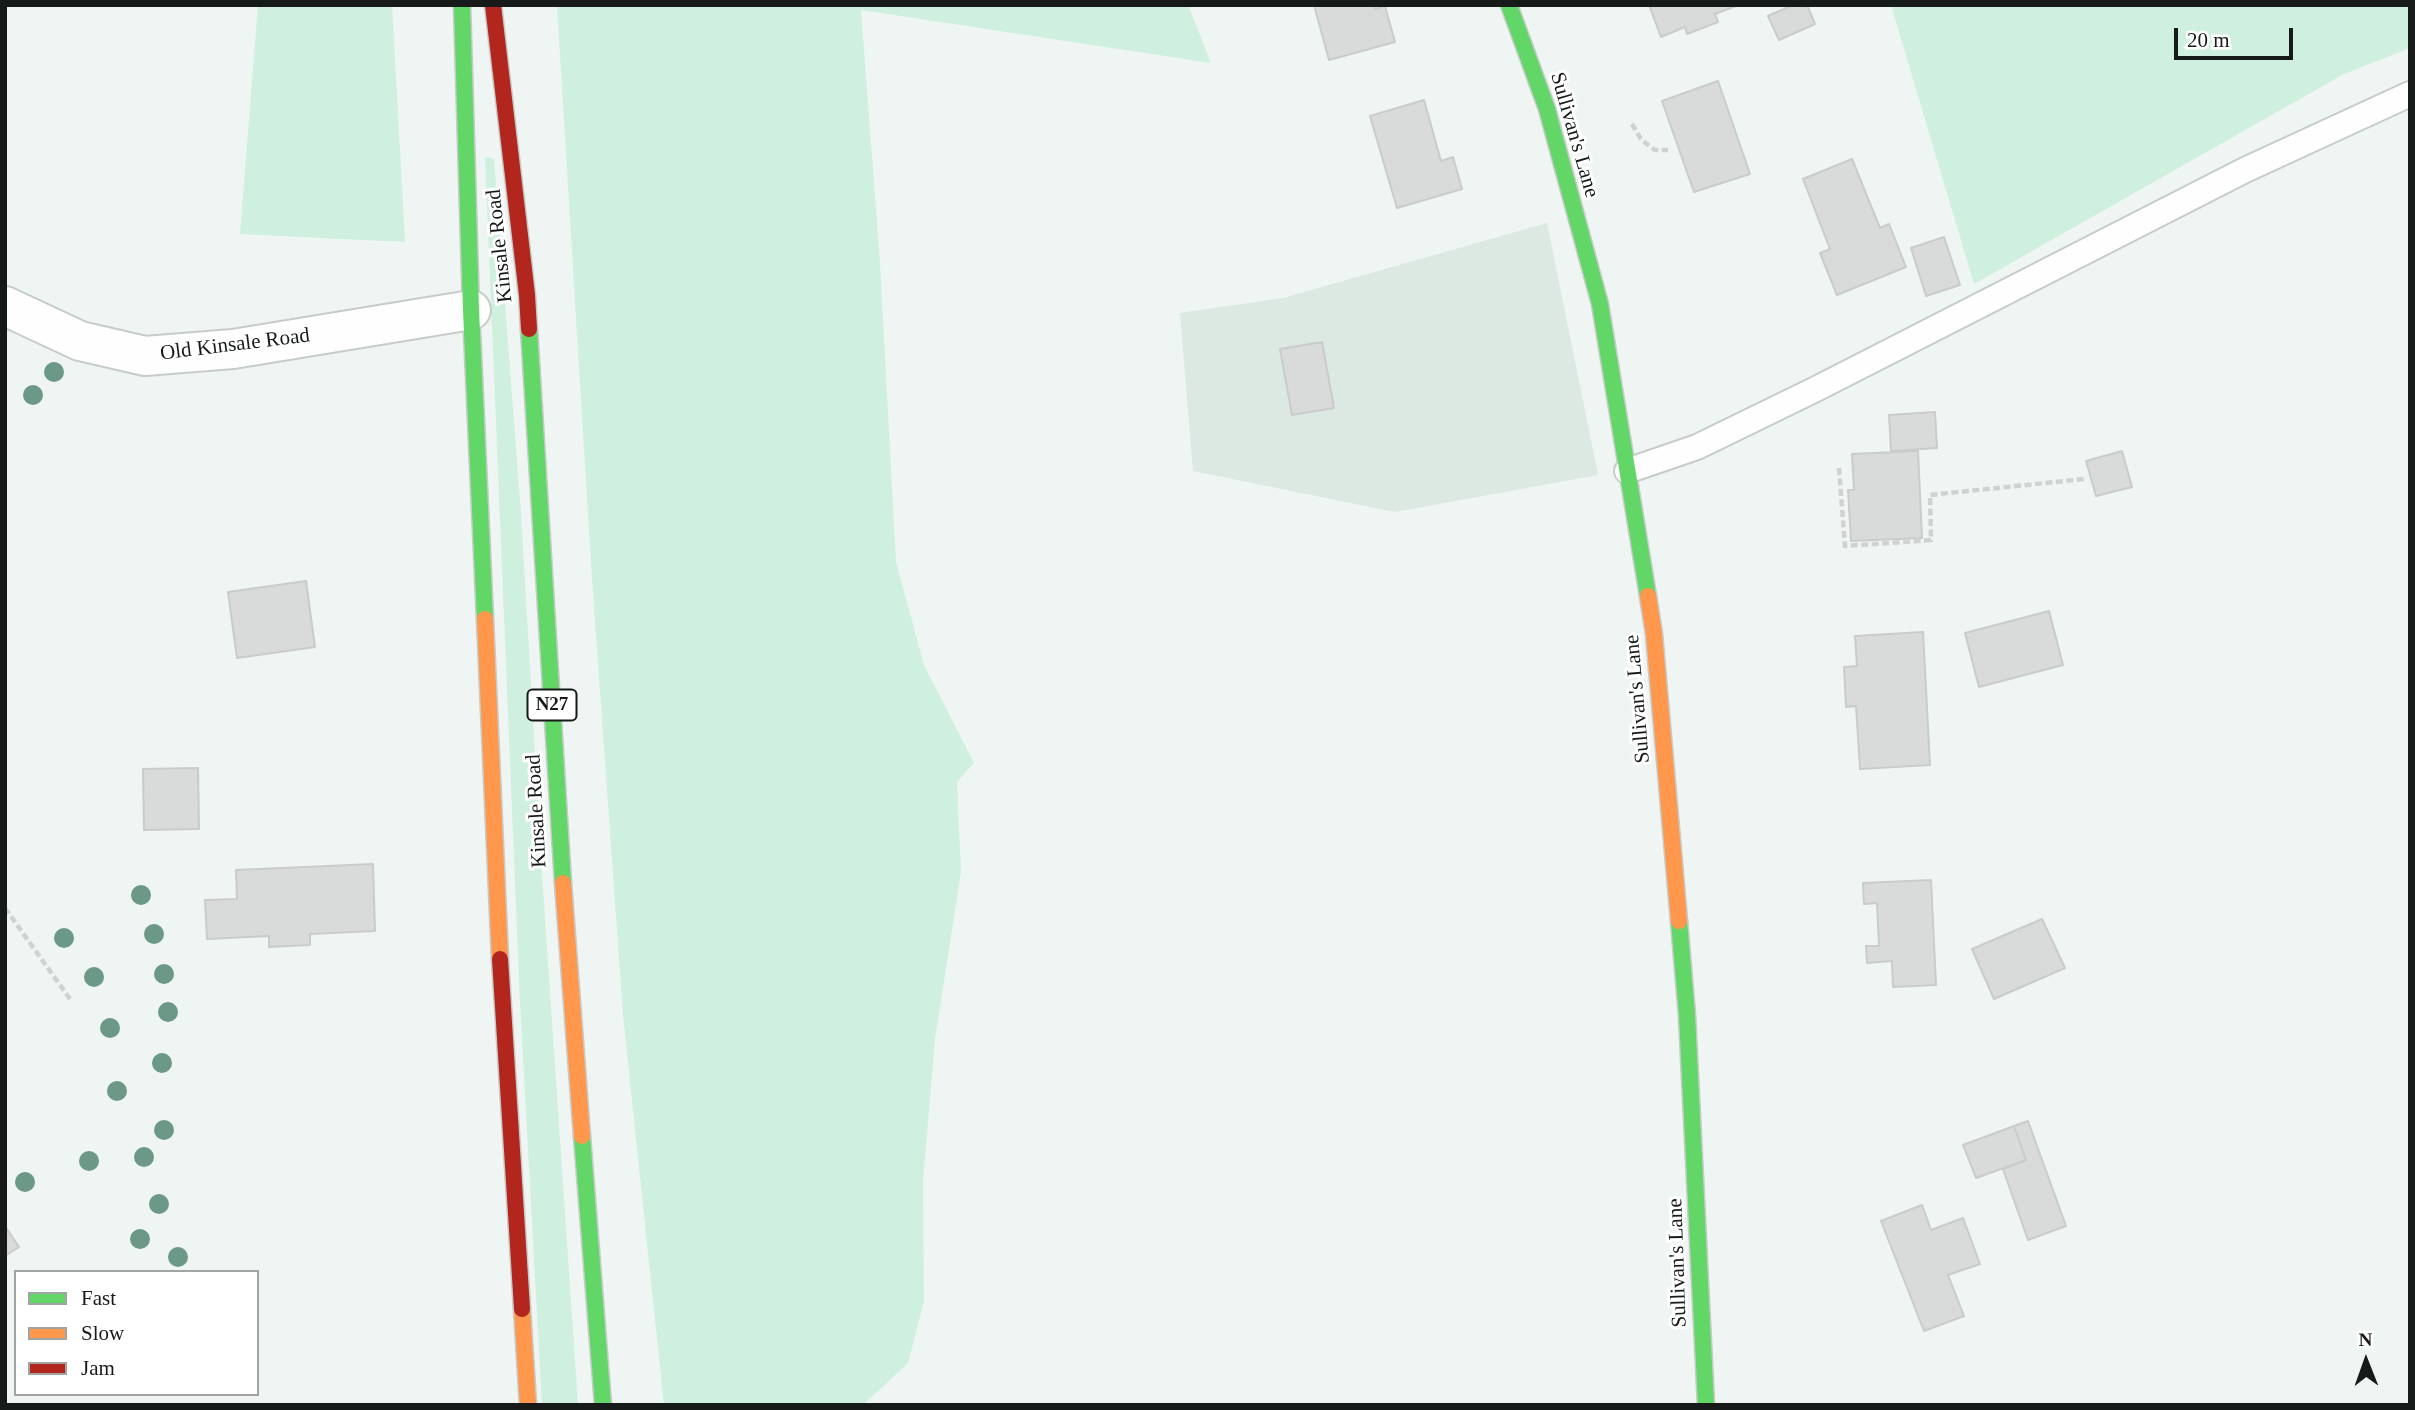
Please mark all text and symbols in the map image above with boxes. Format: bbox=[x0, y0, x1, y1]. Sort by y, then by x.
scale bar bbox=[2177, 14, 2296, 58]
text: 20 m bbox=[2187, 28, 2230, 52]
street label: Sullivan's Lane bbox=[1544, 69, 1604, 201]
street label: Kinsale Road bbox=[482, 188, 518, 304]
street label: Old Kinsale Road bbox=[159, 323, 311, 367]
street label: Sullivan's Lane bbox=[1620, 634, 1656, 764]
road number: N27 bbox=[528, 690, 576, 720]
street label: Kinsale Road bbox=[521, 754, 553, 868]
street label: Sullivan's Lane bbox=[1663, 1198, 1693, 1328]
legend bbox=[14, 1270, 259, 1396]
text: Fast bbox=[81, 1286, 116, 1310]
text: Slow bbox=[81, 1321, 124, 1345]
north arrow bbox=[2331, 1326, 2401, 1396]
text: N bbox=[2359, 1329, 2373, 1350]
text: Jam bbox=[81, 1356, 115, 1380]

